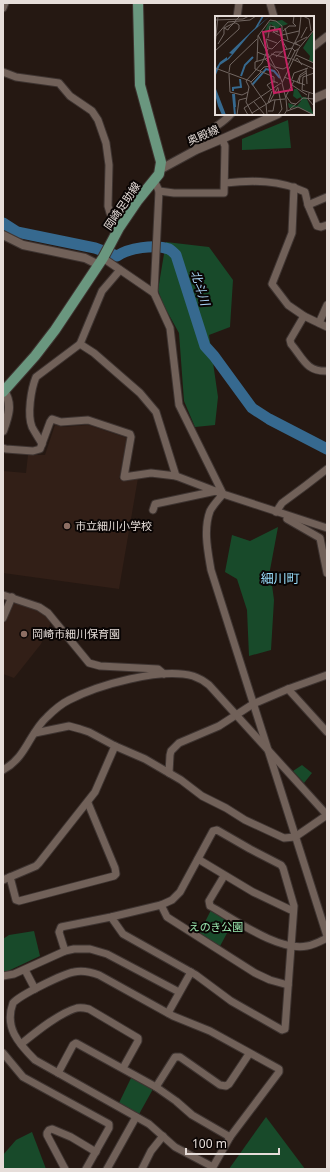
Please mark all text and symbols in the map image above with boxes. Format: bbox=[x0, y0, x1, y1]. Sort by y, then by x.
inset map bbox=[215, 16, 314, 115]
street label: 奥殿線 bbox=[185, 121, 221, 148]
street label: 岡崎足助線 bbox=[100, 179, 143, 233]
water label: 北斗川 bbox=[187, 268, 215, 309]
place label: 市立細川小学校 bbox=[75, 518, 152, 533]
marker: 市立細川小学校 bbox=[62, 521, 72, 531]
district label: 細川町 bbox=[260, 569, 300, 587]
place label: 岡崎市細川保育園 bbox=[32, 626, 120, 641]
marker: 岡崎市細川保育園 bbox=[19, 629, 29, 639]
park label: えのき公園 bbox=[189, 919, 243, 934]
scale bar bbox=[186, 1130, 279, 1156]
text: 100 m bbox=[192, 1135, 227, 1152]

